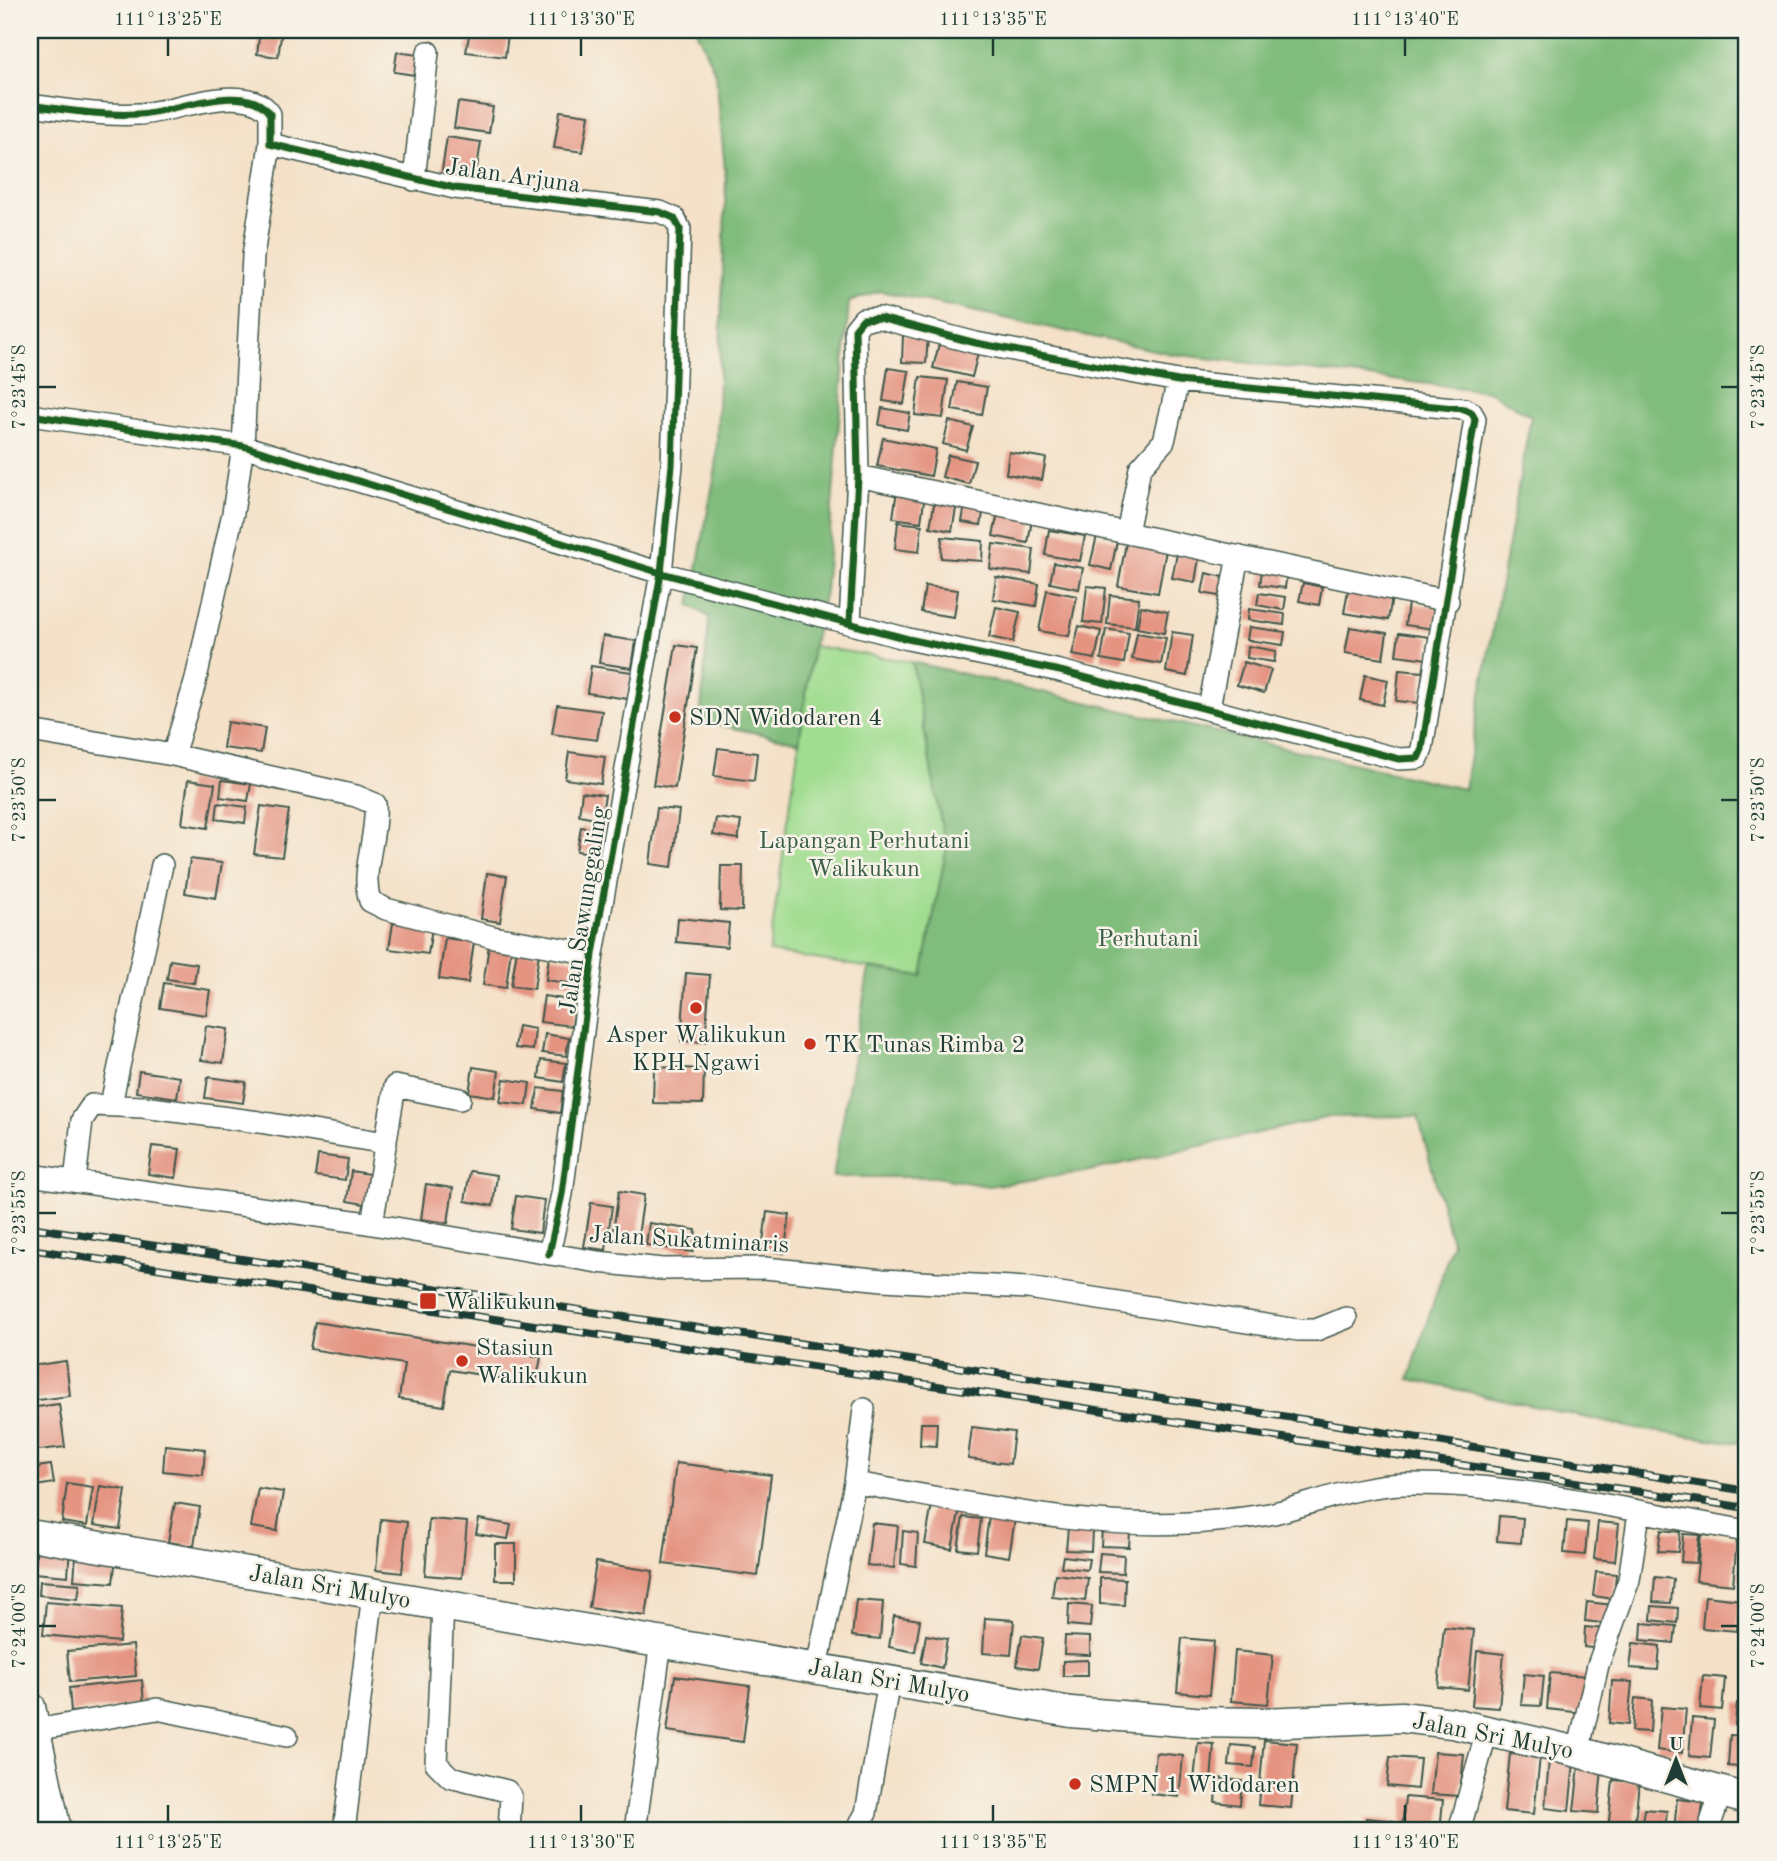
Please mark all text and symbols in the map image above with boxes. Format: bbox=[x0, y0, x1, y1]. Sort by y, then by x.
text: 111°13'25"E bbox=[114, 11, 222, 29]
text: 111°13'30"E bbox=[527, 11, 635, 29]
text: 111°13'35"E bbox=[939, 11, 1047, 29]
text: 111°13'40"E bbox=[1351, 11, 1459, 29]
street label: Jalan Arjuna bbox=[444, 156, 582, 198]
text: 7°23'45"S bbox=[11, 344, 29, 430]
text: 7°23'45"S bbox=[1750, 344, 1768, 430]
place label: SDN Widodaren 4 bbox=[689, 707, 882, 731]
marker: SDN Widodaren 4 bbox=[667, 709, 683, 725]
text: 7°23'50"S bbox=[11, 757, 29, 843]
text: 7°23'50"S bbox=[1750, 757, 1768, 843]
street label: Jalan Sawunggaling bbox=[557, 805, 613, 1016]
park label: Lapangan Perhutani Walikukun bbox=[758, 830, 970, 882]
park label: Perhutani bbox=[1097, 928, 1199, 952]
marker: Asper Walikukun KPH Ngawi bbox=[688, 1000, 704, 1016]
place label: Asper Walikukun KPH Ngawi bbox=[606, 1024, 786, 1076]
place label: TK Tunas Rimba 2 bbox=[824, 1034, 1025, 1058]
marker: TK Tunas Rimba 2 bbox=[802, 1036, 818, 1052]
text: 7°23'55"S bbox=[11, 1170, 29, 1256]
text: 7°23'55"S bbox=[1750, 1170, 1768, 1256]
street label: Jalan Sukatminaris bbox=[588, 1224, 790, 1258]
marker: Walikukun bbox=[418, 1291, 438, 1311]
place label: Walikukun bbox=[444, 1291, 556, 1315]
place label: Stasiun Walikukun bbox=[476, 1337, 588, 1389]
marker: Stasiun Walikukun bbox=[454, 1353, 470, 1369]
street label: Jalan Sri Mulyo bbox=[247, 1562, 412, 1614]
text: 7°24'00"S bbox=[11, 1583, 29, 1669]
text: 7°24'00"S bbox=[1750, 1583, 1768, 1669]
street label: Jalan Sri Mulyo bbox=[806, 1656, 971, 1708]
street label: Jalan Sri Mulyo bbox=[1410, 1710, 1575, 1764]
north arrow bbox=[1640, 1724, 1710, 1794]
text: U bbox=[1668, 1736, 1684, 1755]
place label: SMPN 1 Widodaren bbox=[1089, 1774, 1300, 1798]
marker: SMPN 1 Widodaren bbox=[1067, 1776, 1083, 1792]
text: 111°13'25"E bbox=[114, 1834, 222, 1852]
text: 111°13'30"E bbox=[527, 1834, 635, 1852]
text: 111°13'35"E bbox=[939, 1834, 1047, 1852]
text: 111°13'40"E bbox=[1351, 1834, 1459, 1852]

